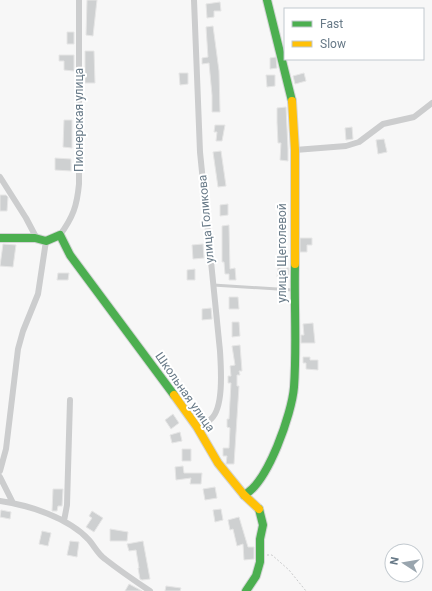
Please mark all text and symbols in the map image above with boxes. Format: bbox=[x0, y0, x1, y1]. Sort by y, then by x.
legend bbox=[284, 8, 424, 60]
text: Fast bbox=[320, 17, 343, 31]
text: Slow bbox=[320, 37, 346, 51]
street label: Пионерская улица bbox=[72, 68, 86, 172]
street label: улица Голикова bbox=[195, 174, 217, 264]
street label: улица Щеголевой bbox=[275, 203, 289, 303]
street label: Школьная улица bbox=[152, 350, 218, 434]
north arrow bbox=[384, 543, 424, 583]
text: N bbox=[388, 556, 402, 566]

